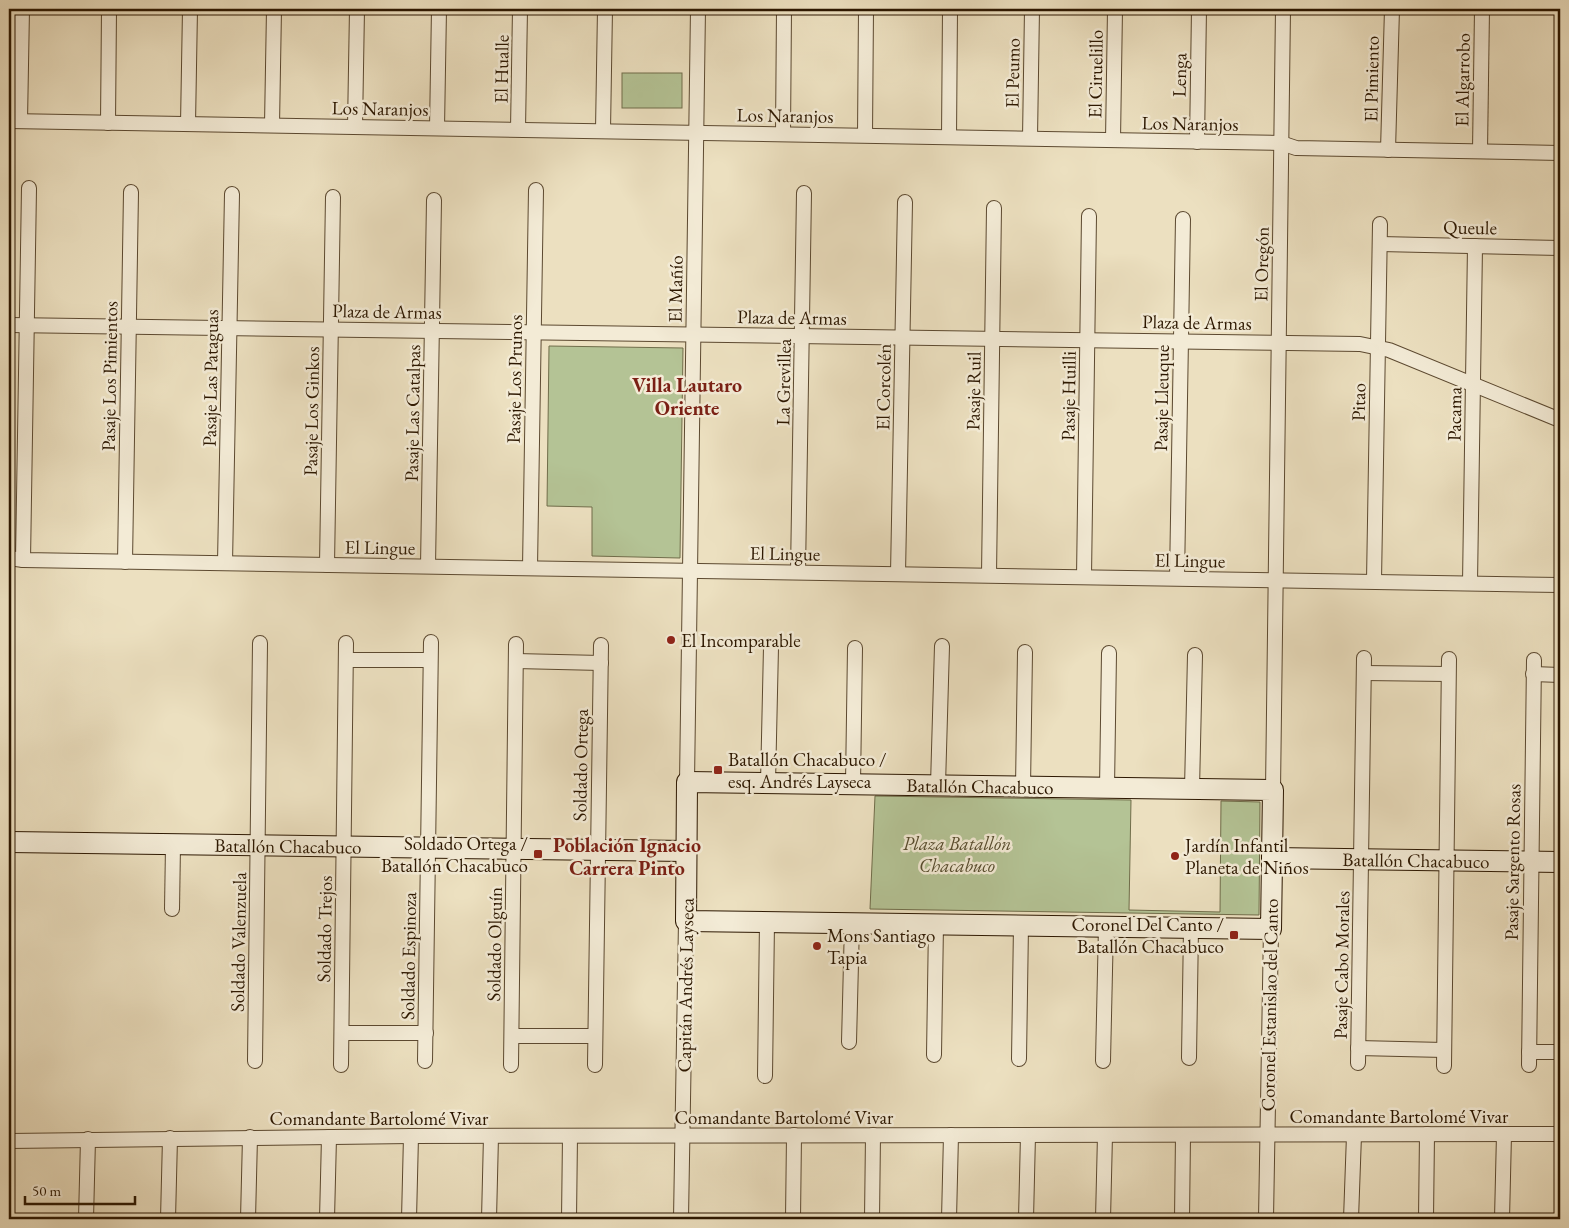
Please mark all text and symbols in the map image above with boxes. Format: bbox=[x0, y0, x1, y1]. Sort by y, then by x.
street label: El Ciruelillo bbox=[1082, 29, 1109, 119]
street label: El Algarrobo bbox=[1449, 33, 1476, 127]
street label: El Hualle bbox=[488, 34, 515, 104]
street label: El Pimiento bbox=[1358, 36, 1385, 122]
street label: El Peumo bbox=[999, 38, 1026, 108]
street label: Lenga bbox=[1167, 52, 1192, 97]
street label: Los Naranjos bbox=[331, 95, 429, 122]
street label: Los Naranjos bbox=[736, 102, 834, 129]
street label: Los Naranjos bbox=[1141, 110, 1239, 137]
street label: Queule bbox=[1443, 215, 1497, 240]
street label: El Oregón bbox=[1248, 226, 1275, 302]
street label: El Mañío bbox=[662, 255, 689, 323]
street label: Plaza de Armas bbox=[332, 298, 442, 325]
street label: Pasaje Los Pimientos bbox=[96, 301, 123, 451]
street label: Plaza de Armas bbox=[737, 304, 847, 331]
street label: Pasaje Las Pataguas bbox=[197, 309, 224, 447]
street label: Plaza de Armas bbox=[1142, 309, 1252, 336]
street label: Pasaje Los Prunos bbox=[501, 314, 528, 444]
street label: La Grevillea bbox=[770, 338, 797, 426]
street label: El Corcolén bbox=[870, 343, 897, 431]
street label: Pasaje Las Catalpas bbox=[399, 344, 426, 482]
street label: Pasaje Lleuque bbox=[1148, 345, 1175, 452]
street label: Pasaje Los Ginkos bbox=[298, 346, 325, 476]
street label: Pasaje Huilli bbox=[1055, 350, 1082, 441]
street label: Pasaje Ruil bbox=[960, 351, 987, 431]
district label: Villa Lautaro Oriente bbox=[632, 372, 742, 421]
street label: Pitao bbox=[1346, 383, 1371, 421]
street label: Pacama bbox=[1442, 386, 1467, 441]
street label: El Lingue bbox=[344, 534, 415, 561]
street label: El Lingue bbox=[749, 540, 820, 567]
street label: El Lingue bbox=[1154, 547, 1225, 574]
place label: El Incomparable bbox=[681, 628, 801, 653]
marker: El Incomparable bbox=[665, 634, 677, 646]
street label: Soldado Ortega bbox=[567, 708, 594, 822]
place label: Batallón Chacabuco / esq. Andrés Layseca bbox=[728, 747, 887, 794]
marker: Batallón Chacabuco / esq. Andrés Layseca bbox=[712, 764, 724, 776]
street label: Batallón Chacabuco bbox=[906, 773, 1054, 800]
street label: Pasaje Sargento Rosas bbox=[1499, 783, 1526, 941]
place label: Soldado Ortega / Batallón Chacabuco bbox=[381, 831, 528, 878]
park label: Plaza Batallón Chacabuco bbox=[903, 831, 1011, 878]
district label: Población Ignacio Carrera Pinto bbox=[553, 832, 701, 881]
street label: Batallón Chacabuco bbox=[214, 833, 362, 860]
place label: Jardín Infantil Planeta de Niños bbox=[1183, 833, 1309, 880]
street label: Batallón Chacabuco bbox=[1342, 847, 1490, 874]
marker: Soldado Ortega / Batallón Chacabuco bbox=[532, 848, 544, 860]
marker: Jardín Infantil Planeta de Niños bbox=[1169, 850, 1181, 862]
street label: Soldado Valenzuela bbox=[225, 872, 252, 1012]
street label: Soldado Trejos bbox=[311, 875, 338, 983]
street label: Soldado Olguín bbox=[481, 887, 508, 1001]
street label: Soldado Espinoza bbox=[395, 891, 422, 1020]
street label: Pasaje Cabo Morales bbox=[1328, 891, 1355, 1039]
street label: Capitán Andrés Layseca bbox=[671, 897, 700, 1073]
street label: Coronel Estanislao del Canto bbox=[1255, 898, 1284, 1112]
place label: Coronel Del Canto / Batallón Chacabuco bbox=[1072, 912, 1224, 959]
place label: Mons Santiago Tapia bbox=[827, 923, 935, 970]
marker: Coronel Del Canto / Batallón Chacabuco bbox=[1228, 929, 1240, 941]
marker: Mons Santiago Tapia bbox=[811, 940, 823, 952]
street label: Comandante Bartolomé Vivar bbox=[1290, 1104, 1509, 1129]
street label: Comandante Bartolomé Vivar bbox=[675, 1105, 894, 1130]
street label: Comandante Bartolomé Vivar bbox=[270, 1106, 489, 1131]
scale bar bbox=[25, 1173, 135, 1205]
text: 50 m bbox=[32, 1181, 61, 1200]

